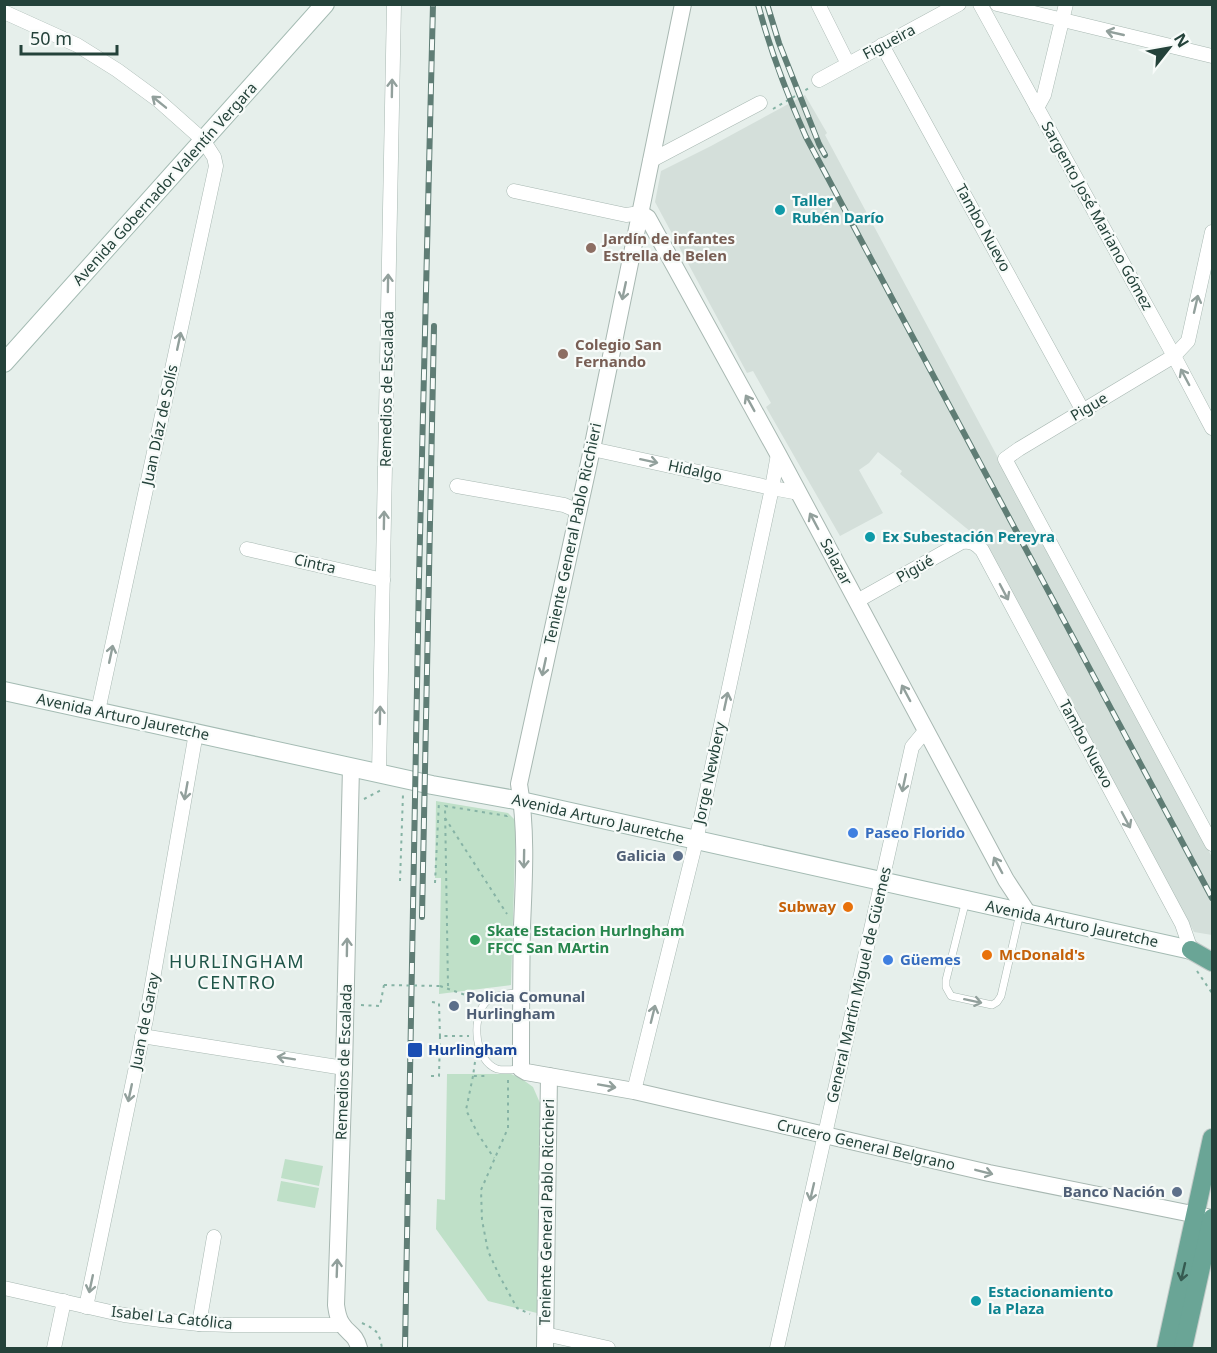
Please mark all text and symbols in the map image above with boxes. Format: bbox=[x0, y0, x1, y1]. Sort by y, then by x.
scale bar bbox=[21, 18, 117, 56]
north arrow bbox=[1139, 18, 1199, 78]
street label: Figueira bbox=[859, 19, 918, 63]
text: 50 m bbox=[30, 26, 72, 50]
one-way arrow bbox=[1105, 26, 1124, 38]
text: N bbox=[1169, 29, 1195, 52]
street label: Avenida Gobernador Valentín Vergara bbox=[68, 78, 261, 289]
one-way arrow bbox=[386, 78, 398, 98]
one-way arrow bbox=[152, 95, 167, 109]
street label: Sargento José Mariano Gómez bbox=[1038, 118, 1158, 313]
street label: Tambo Nuevo bbox=[952, 180, 1016, 275]
place label: Taller Rubén Darío bbox=[792, 190, 884, 227]
marker: Taller Rubén Darío bbox=[773, 203, 787, 217]
place label: Jardín de infantes Estrella de Belen bbox=[601, 228, 735, 265]
marker: Jardín de infantes Estrella de Belen bbox=[584, 241, 598, 255]
one-way arrow bbox=[383, 273, 394, 293]
one-way arrow bbox=[618, 281, 629, 301]
one-way arrow bbox=[1191, 295, 1203, 314]
street label: Remedios de Escalada bbox=[375, 311, 397, 467]
one-way arrow bbox=[173, 331, 185, 350]
place label: Colegio San Fernando bbox=[575, 334, 662, 371]
marker: Colegio San Fernando bbox=[556, 347, 570, 361]
street label: Juan Díaz de Solís bbox=[136, 363, 182, 489]
one-way arrow bbox=[1179, 368, 1190, 386]
street label: Pigue bbox=[1066, 387, 1111, 425]
one-way arrow bbox=[744, 394, 755, 412]
street label: Teniente General Pablo Ricchieri bbox=[539, 421, 605, 647]
street label: Hidalgo bbox=[666, 455, 724, 485]
one-way arrow bbox=[639, 456, 658, 468]
one-way arrow bbox=[378, 510, 390, 530]
one-way arrow bbox=[808, 513, 819, 531]
place label: Ex Subestación Pereyra bbox=[882, 526, 1055, 546]
marker: Ex Subestación Pereyra bbox=[863, 530, 877, 544]
street label: Salazar bbox=[816, 534, 858, 589]
street label: Cintra bbox=[292, 549, 338, 578]
street label: Pigüé bbox=[892, 550, 937, 587]
one-way arrow bbox=[998, 583, 1010, 600]
one-way arrow bbox=[105, 645, 117, 664]
one-way arrow bbox=[538, 657, 549, 676]
one-way arrow bbox=[900, 685, 911, 703]
street label: Avenida Arturo Jauretche bbox=[35, 688, 211, 744]
one-way arrow bbox=[721, 692, 732, 712]
street label: Tambo Nuevo bbox=[1055, 696, 1119, 791]
one-way arrow bbox=[374, 705, 386, 725]
street label: Jorge Newbery bbox=[688, 720, 730, 828]
one-way arrow bbox=[898, 773, 909, 792]
one-way arrow bbox=[181, 780, 192, 800]
street label: Avenida Arturo Jauretche bbox=[510, 788, 686, 848]
one-way arrow bbox=[1121, 810, 1132, 828]
place label: Paseo Florido bbox=[865, 822, 965, 842]
marker: Paseo Florido bbox=[846, 826, 860, 840]
place label: Galicia bbox=[616, 845, 666, 865]
one-way arrow bbox=[518, 849, 530, 869]
marker: Galicia bbox=[671, 849, 685, 863]
one-way arrow bbox=[992, 857, 1003, 875]
street label: General Martín Miguel de Güemes bbox=[821, 865, 895, 1105]
street label: Avenida Arturo Jauretche bbox=[984, 895, 1160, 951]
place label: Subway bbox=[778, 896, 836, 916]
marker: Subway bbox=[841, 900, 855, 914]
place label: Skate Estacion Hurlngham FFCC San MArtin bbox=[487, 920, 685, 957]
marker: Skate Estacion Hurlngham FFCC San MArtin bbox=[468, 933, 482, 947]
one-way arrow bbox=[341, 938, 353, 958]
place label: McDonald's bbox=[999, 944, 1085, 964]
marker: McDonald's bbox=[980, 948, 994, 962]
district label: HURLINGHAM CENTRO bbox=[169, 949, 305, 994]
place label: Güemes bbox=[900, 949, 961, 969]
marker: Güemes bbox=[881, 953, 895, 967]
street label: Juan de Garay bbox=[124, 971, 163, 1073]
street label: Remedios de Escalada bbox=[330, 984, 356, 1140]
place label: Policia Comunal Hurlingham bbox=[466, 986, 585, 1023]
one-way arrow bbox=[963, 995, 982, 1007]
marker: Policia Comunal Hurlingham bbox=[447, 999, 461, 1013]
one-way arrow bbox=[648, 1005, 660, 1024]
place label: Hurlingham bbox=[428, 1039, 517, 1059]
marker: Hurlingham bbox=[406, 1041, 424, 1059]
one-way arrow bbox=[277, 1053, 297, 1064]
one-way arrow bbox=[596, 1081, 616, 1092]
one-way arrow bbox=[124, 1083, 135, 1102]
street label: Teniente General Pablo Ricchieri bbox=[534, 1099, 558, 1325]
street label: Crucero General Belgrano bbox=[775, 1114, 957, 1174]
one-way arrow bbox=[975, 1166, 994, 1178]
place label: Banco Nación bbox=[1063, 1181, 1165, 1201]
one-way arrow bbox=[806, 1182, 818, 1201]
marker: Banco Nación bbox=[1170, 1185, 1184, 1199]
one-way arrow bbox=[331, 1259, 342, 1279]
one-way arrow bbox=[1177, 1262, 1189, 1281]
one-way arrow bbox=[85, 1274, 96, 1293]
place label: Estacionamiento la Plaza bbox=[988, 1281, 1113, 1318]
marker: Estacionamiento la Plaza bbox=[969, 1294, 983, 1308]
street label: Isabel La Católica bbox=[110, 1301, 234, 1333]

